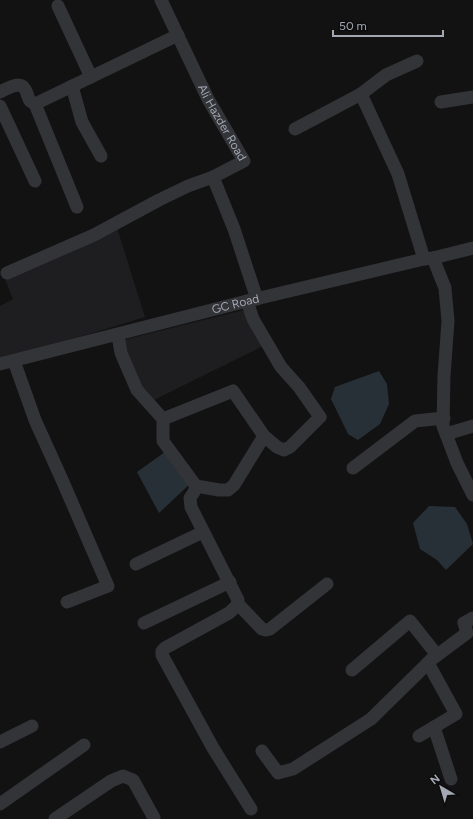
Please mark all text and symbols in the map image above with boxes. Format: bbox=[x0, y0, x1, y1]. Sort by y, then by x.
scale bar bbox=[333, 12, 443, 38]
text: 50 m bbox=[339, 19, 367, 33]
street label: Ali Hazder Road bbox=[195, 82, 249, 163]
street label: GC Road bbox=[210, 291, 261, 317]
north arrow bbox=[421, 767, 461, 807]
text: N bbox=[428, 772, 443, 787]

